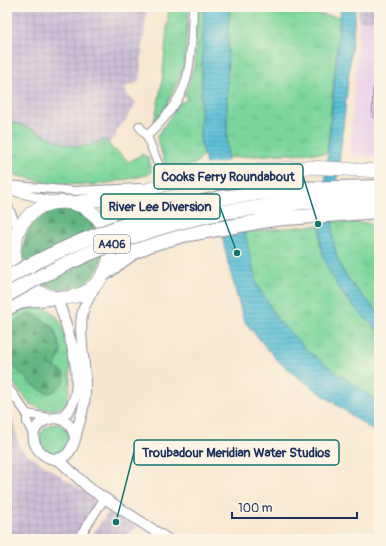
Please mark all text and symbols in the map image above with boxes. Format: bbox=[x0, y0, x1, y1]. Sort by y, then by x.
callout: Cooks Ferry Roundabout bbox=[154, 164, 303, 189]
text: Cooks Ferry Roundabout bbox=[161, 169, 296, 185]
callout: River Lee Diversion bbox=[101, 194, 220, 219]
text: River Lee Diversion bbox=[108, 199, 212, 215]
road number: A406 bbox=[94, 235, 130, 253]
callout: Troubadour Meridian Water Studios bbox=[134, 440, 339, 465]
text: Troubadour Meridian Water Studios bbox=[141, 445, 330, 461]
scale bar bbox=[232, 494, 357, 520]
text: 100 m bbox=[238, 501, 273, 516]

